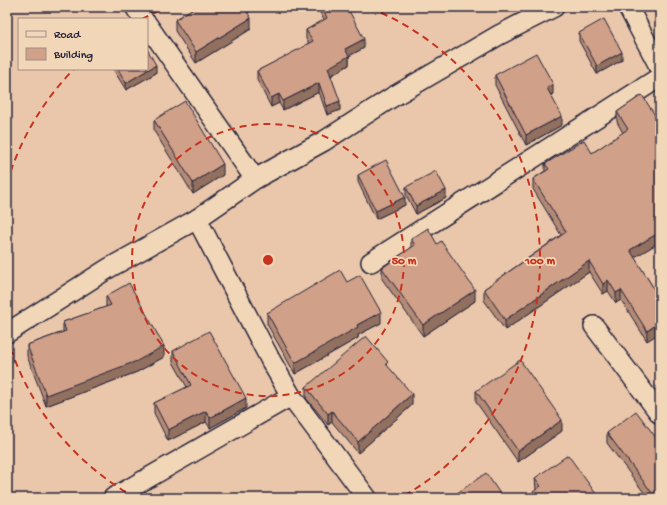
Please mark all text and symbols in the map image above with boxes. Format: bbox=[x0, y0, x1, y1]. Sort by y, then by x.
legend bbox=[18, 18, 148, 70]
text: Road bbox=[54, 29, 81, 43]
text: Building bbox=[53, 49, 93, 63]
centre of rings bbox=[261, 253, 275, 267]
text: 50 m bbox=[392, 255, 417, 269]
text: 100 m bbox=[524, 255, 555, 269]

